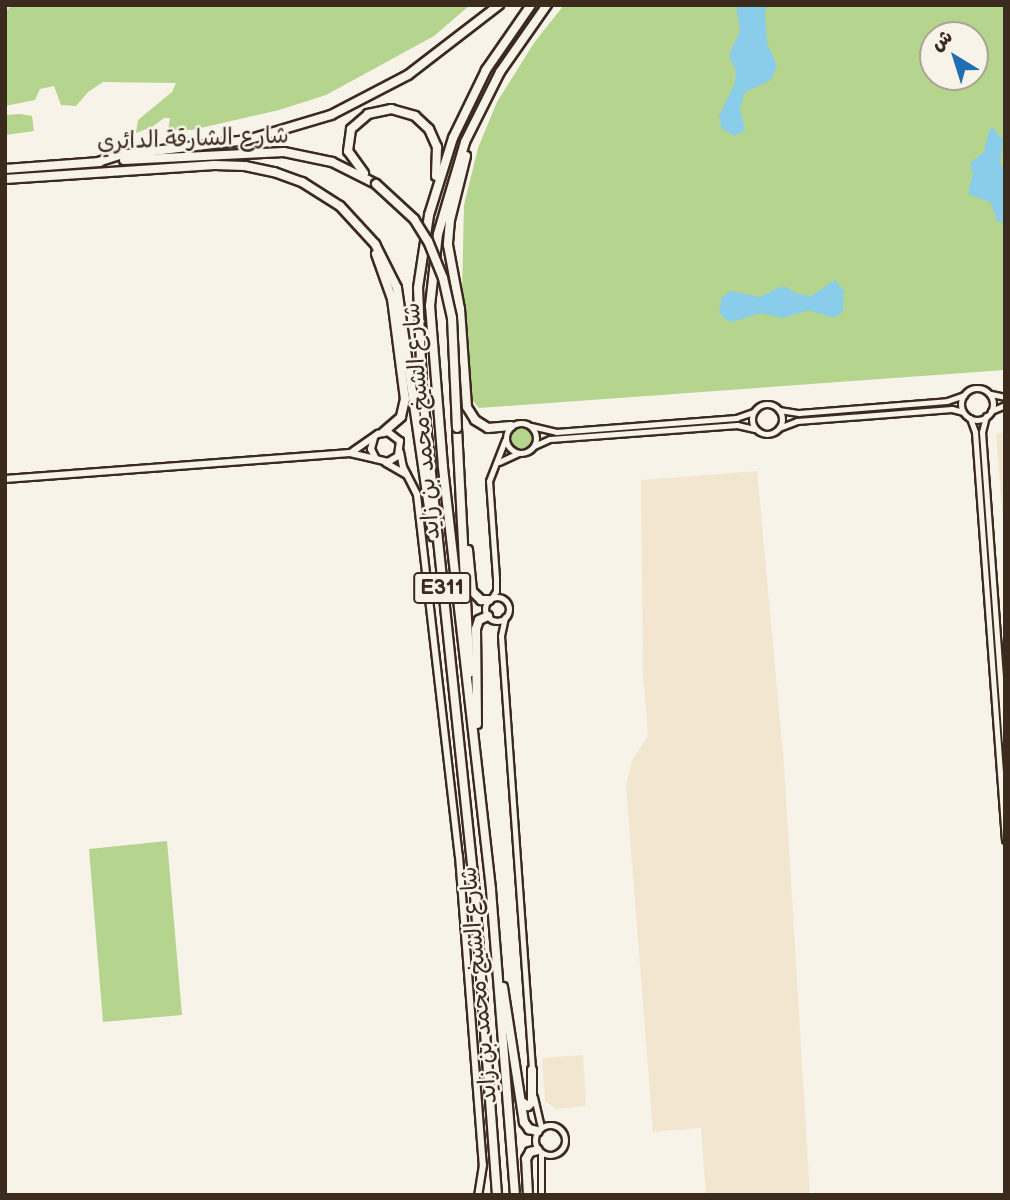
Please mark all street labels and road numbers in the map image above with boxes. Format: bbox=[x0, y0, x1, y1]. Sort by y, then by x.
street label: شارع الشارقة الدائري bbox=[97, 122, 289, 156]
street label: شارع الشيخ محمد بن زايد bbox=[398, 301, 446, 541]
road number: E311 bbox=[412, 570, 472, 606]
street label: شارع الشيخ محمد بن زايد bbox=[455, 865, 503, 1105]

